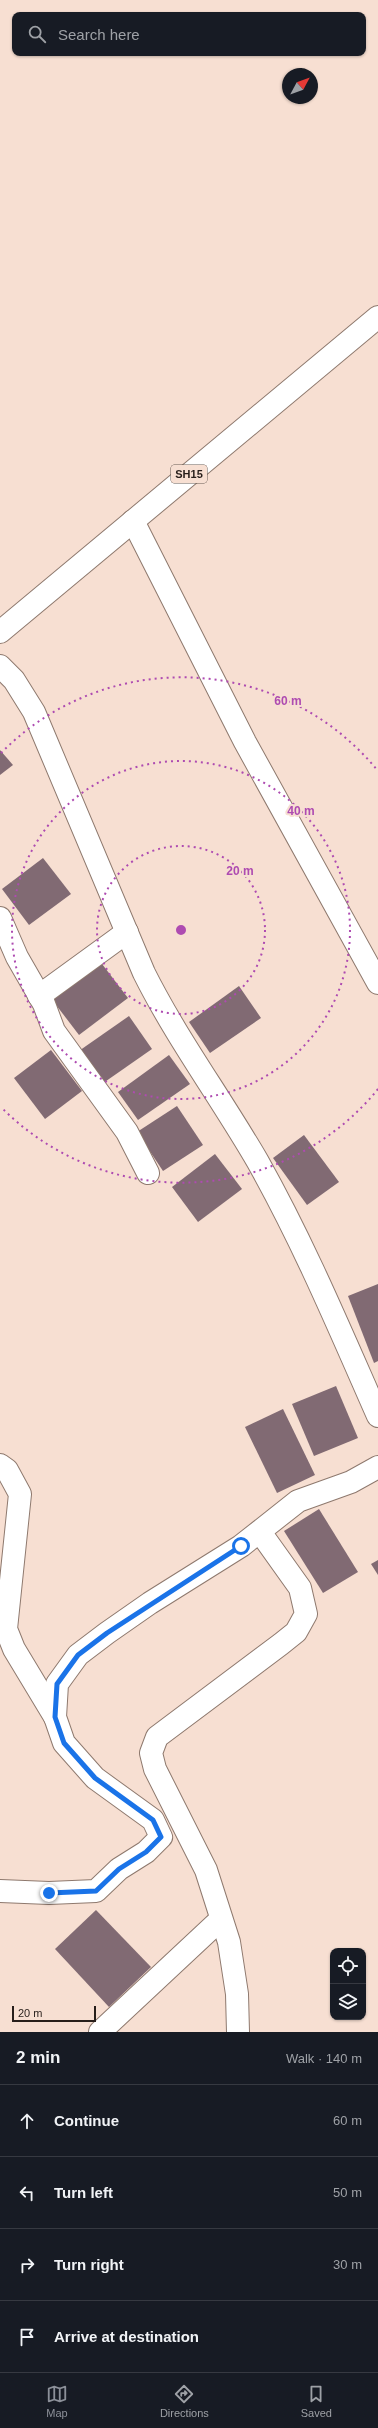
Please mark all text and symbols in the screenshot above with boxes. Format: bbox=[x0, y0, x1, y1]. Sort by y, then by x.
search box bbox=[12, 12, 366, 56]
icon: search bbox=[26, 23, 48, 45]
text: Search here bbox=[58, 26, 140, 43]
north arrow bbox=[282, 68, 318, 104]
road number: SH15 bbox=[171, 465, 207, 483]
text: 60 m bbox=[274, 694, 302, 708]
text: 40 m bbox=[287, 804, 315, 818]
text: 20 m bbox=[226, 864, 254, 878]
centre of rings bbox=[174, 923, 188, 937]
route start bbox=[232, 1537, 250, 1555]
route end bbox=[40, 1884, 58, 1902]
map controls bbox=[330, 1948, 366, 2020]
button: locate bbox=[330, 1948, 366, 1984]
button: layers bbox=[330, 1984, 366, 2020]
scale bar bbox=[12, 2004, 96, 2023]
text: 20 m bbox=[18, 2007, 42, 2019]
text: 2 min bbox=[16, 2048, 60, 2067]
text: Walk · 140 m bbox=[286, 2051, 362, 2066]
icon: ahead bbox=[16, 2110, 38, 2132]
text: Continue bbox=[54, 2112, 119, 2129]
text: 60 m bbox=[333, 2113, 362, 2128]
icon: left bbox=[16, 2182, 38, 2204]
text: Turn left bbox=[54, 2184, 113, 2201]
text: 50 m bbox=[333, 2185, 362, 2200]
icon: right bbox=[16, 2254, 38, 2276]
text: Turn right bbox=[54, 2256, 124, 2273]
text: 30 m bbox=[333, 2257, 362, 2272]
icon: arrive bbox=[16, 2326, 38, 2348]
text: Arrive at destination bbox=[54, 2328, 199, 2345]
tab: Map bbox=[46, 2383, 68, 2419]
tab: Directions bbox=[160, 2383, 209, 2419]
tab: Saved bbox=[301, 2383, 332, 2419]

